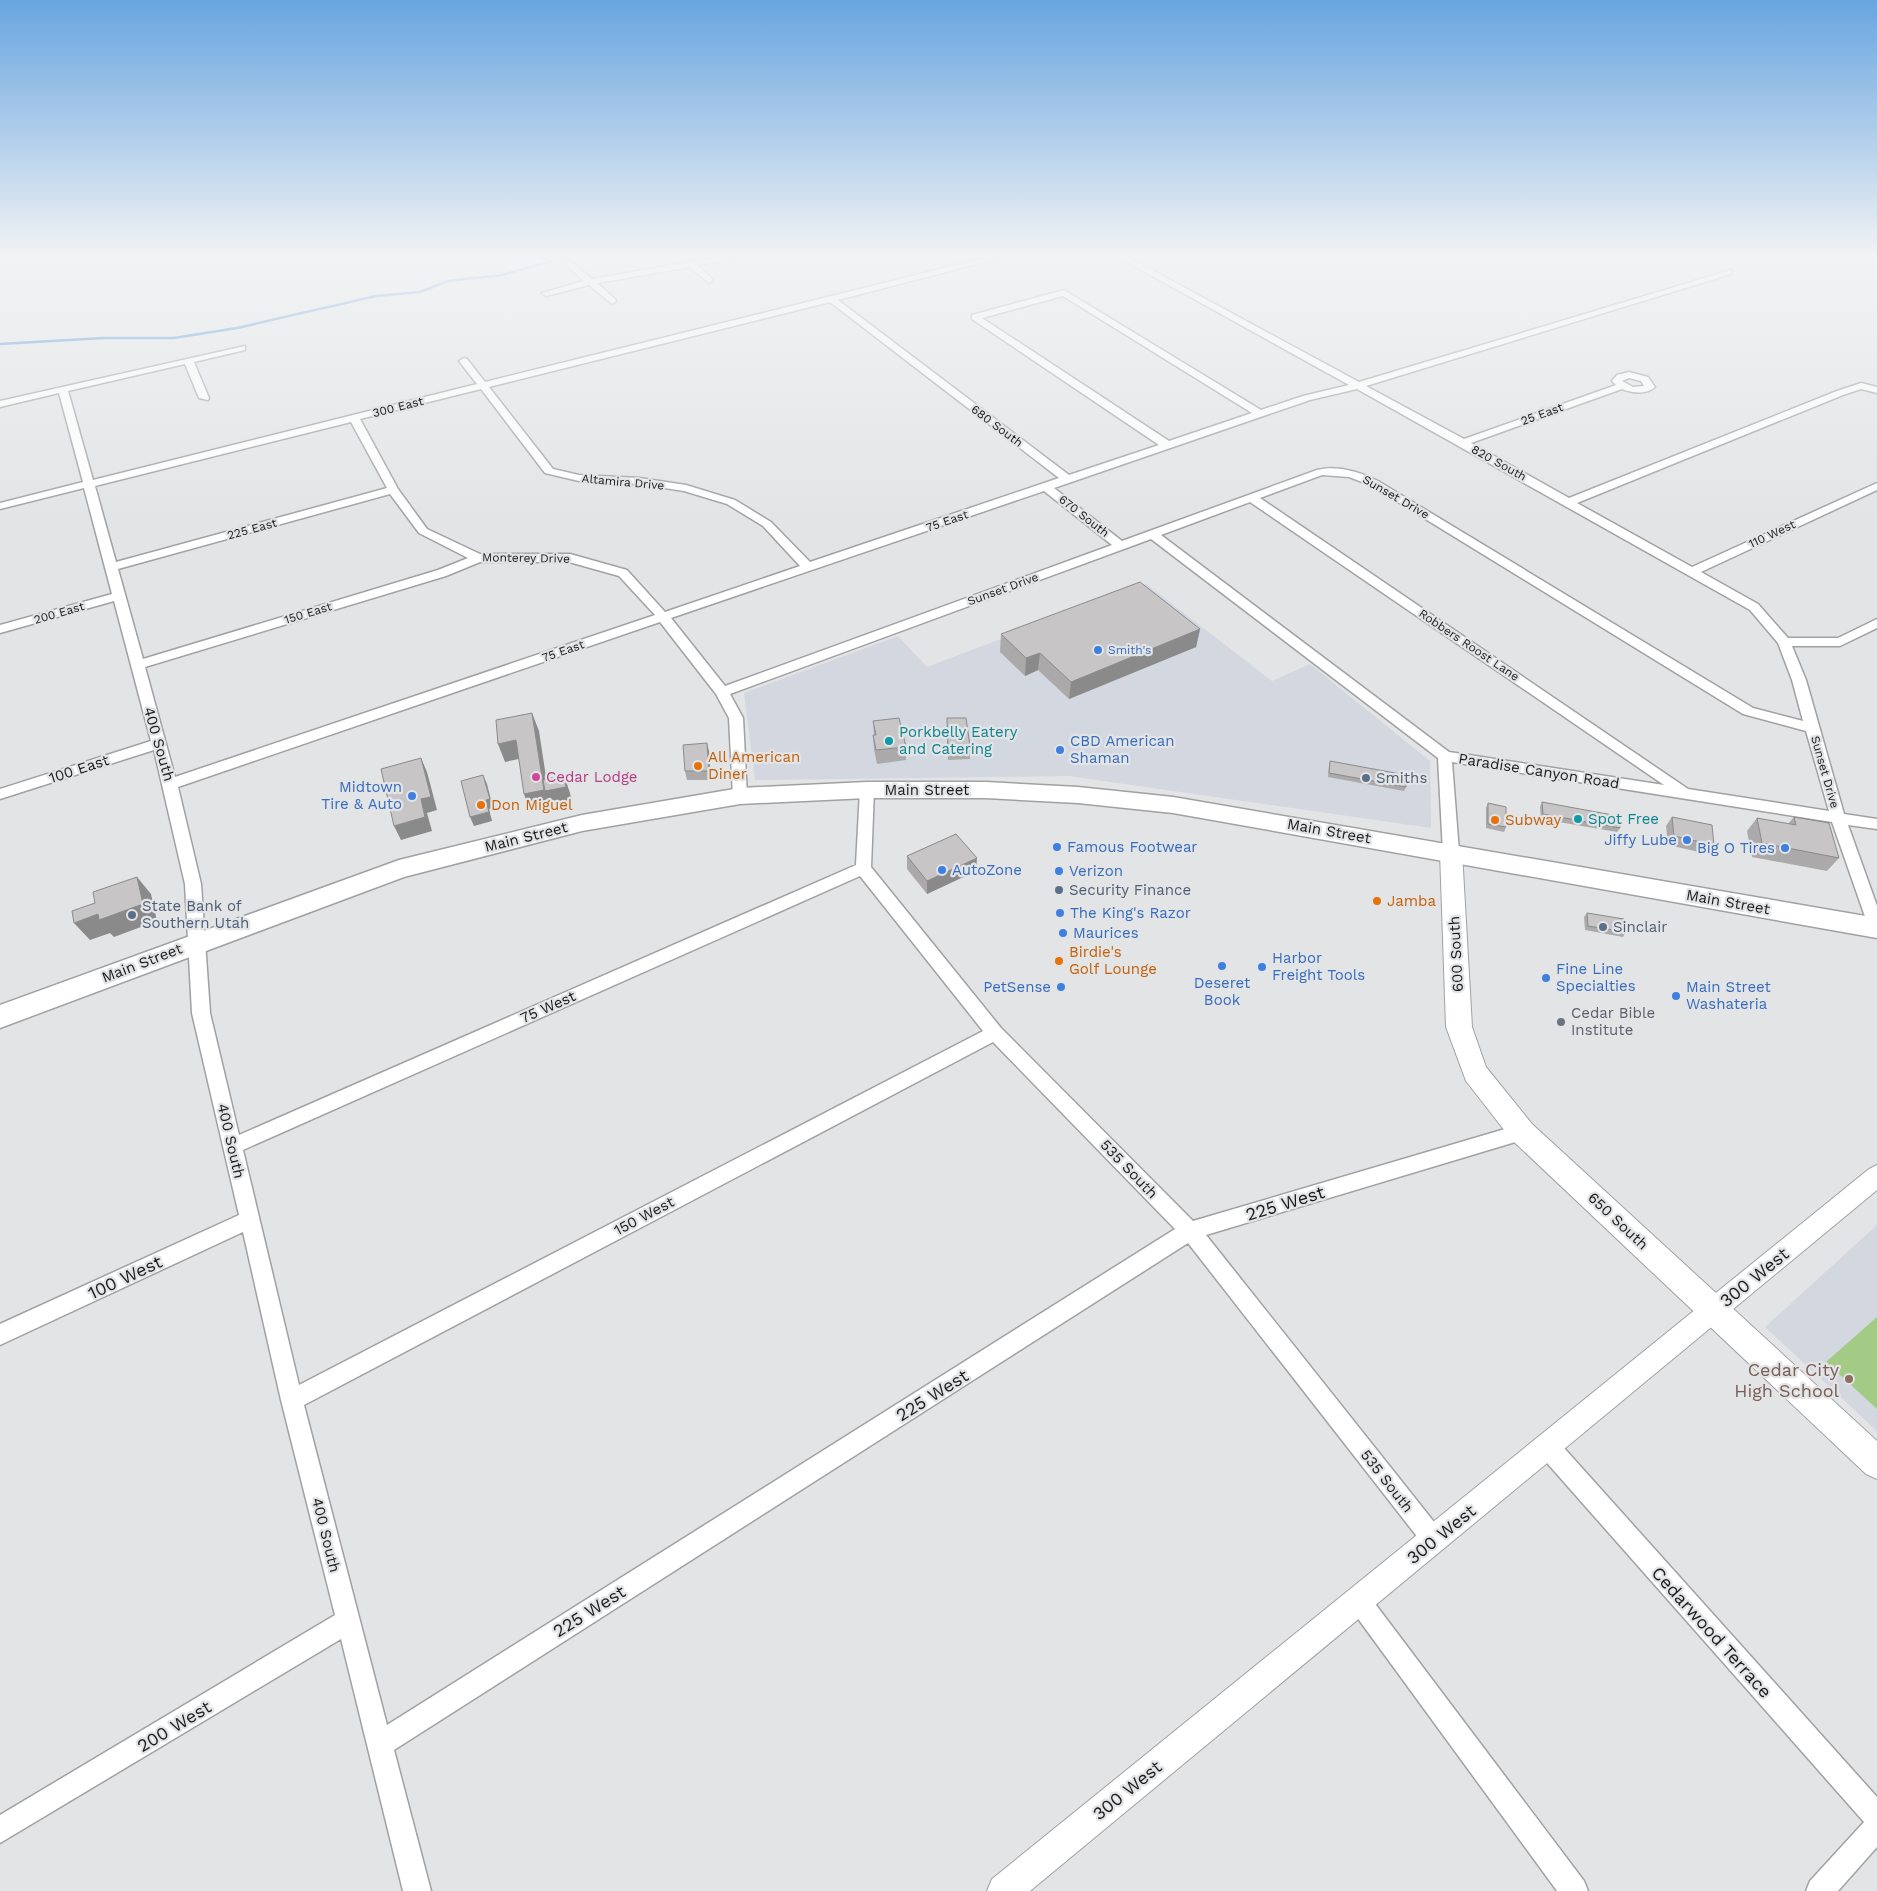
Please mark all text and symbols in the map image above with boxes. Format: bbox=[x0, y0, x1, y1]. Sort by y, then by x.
street label: 300 East bbox=[371, 394, 425, 420]
street label: 25 East bbox=[1519, 400, 1565, 428]
street label: 680 South bbox=[968, 402, 1026, 450]
street label: 820 South bbox=[1469, 442, 1529, 484]
street label: Altamira Drive bbox=[581, 471, 665, 493]
street label: Sunset Drive bbox=[1360, 472, 1432, 522]
street label: 670 South bbox=[1056, 492, 1112, 540]
street label: 75 East bbox=[924, 507, 970, 535]
street label: 225 East bbox=[226, 516, 278, 542]
street label: 110 West bbox=[1746, 517, 1798, 551]
street label: Monterey Drive bbox=[482, 550, 570, 566]
street label: Sunset Drive bbox=[966, 570, 1040, 608]
street label: 200 East bbox=[32, 599, 86, 627]
street label: 150 East bbox=[283, 599, 333, 627]
street label: Robbers Roost Lane bbox=[1416, 606, 1522, 684]
street label: 75 East bbox=[540, 637, 586, 665]
place label: Smith's bbox=[1108, 643, 1151, 657]
marker: Smith's bbox=[1092, 644, 1104, 656]
street label: 400 South bbox=[140, 705, 178, 783]
place label: Porkbelly Eatery and Catering bbox=[899, 723, 1018, 758]
place label: CBD American Shaman bbox=[1070, 732, 1175, 767]
street label: Sunset Drive bbox=[1808, 734, 1842, 810]
marker: Porkbelly Eatery and Catering bbox=[883, 735, 895, 747]
marker: CBD American Shaman bbox=[1054, 744, 1066, 756]
place label: All American Diner bbox=[708, 748, 800, 783]
street label: Paradise Canyon Road bbox=[1457, 749, 1621, 793]
street label: 100 East bbox=[47, 751, 112, 787]
marker: All American Diner bbox=[692, 760, 704, 772]
place label: Cedar Lodge bbox=[546, 768, 638, 786]
place label: Smiths bbox=[1376, 769, 1427, 787]
marker: Cedar Lodge bbox=[530, 771, 542, 783]
marker: Smiths bbox=[1360, 772, 1372, 784]
place label: Midtown Tire & Auto bbox=[321, 778, 402, 813]
street label: Main Street bbox=[885, 781, 970, 799]
marker: Midtown Tire & Auto bbox=[406, 790, 418, 802]
place label: Don Miguel bbox=[491, 796, 573, 814]
marker: Don Miguel bbox=[475, 799, 487, 811]
place label: Spot Free bbox=[1588, 810, 1659, 828]
place label: Subway bbox=[1505, 811, 1561, 829]
marker: Spot Free bbox=[1572, 813, 1584, 825]
marker: Subway bbox=[1489, 814, 1501, 826]
street label: Main Street bbox=[1286, 815, 1373, 847]
street label: Main Street bbox=[483, 818, 570, 856]
place label: Jiffy Lube bbox=[1604, 831, 1677, 849]
marker: Jiffy Lube bbox=[1681, 834, 1693, 846]
place label: Famous Footwear bbox=[1067, 838, 1198, 856]
place label: Big O Tires bbox=[1697, 839, 1775, 857]
marker: Famous Footwear bbox=[1051, 841, 1063, 853]
marker: Big O Tires bbox=[1779, 842, 1791, 854]
place label: AutoZone bbox=[952, 861, 1022, 879]
place label: Verizon bbox=[1069, 862, 1123, 880]
marker: AutoZone bbox=[936, 864, 948, 876]
marker: Verizon bbox=[1053, 865, 1065, 877]
place label: Security Finance bbox=[1069, 881, 1191, 899]
marker: Security Finance bbox=[1053, 884, 1065, 896]
street label: Main Street bbox=[1685, 886, 1772, 918]
place label: Jamba bbox=[1387, 892, 1436, 910]
marker: Jamba bbox=[1371, 895, 1383, 907]
place label: State Bank of Southern Utah bbox=[142, 897, 249, 932]
place label: The King's Razor bbox=[1070, 904, 1191, 922]
marker: The King's Razor bbox=[1054, 907, 1066, 919]
marker: State Bank of Southern Utah bbox=[126, 909, 138, 921]
street label: 600 South bbox=[1445, 915, 1467, 993]
place label: Sinclair bbox=[1613, 918, 1667, 936]
marker: Sinclair bbox=[1597, 921, 1609, 933]
place label: Maurices bbox=[1073, 924, 1139, 942]
marker: Maurices bbox=[1057, 927, 1069, 939]
street label: Main Street bbox=[99, 939, 185, 987]
place label: Birdie's Golf Lounge bbox=[1069, 943, 1157, 978]
place label: Harbor Freight Tools bbox=[1272, 949, 1365, 984]
marker: Birdie's Golf Lounge bbox=[1053, 955, 1065, 967]
marker: Deseret Book bbox=[1216, 960, 1228, 972]
place label: Fine Line Specialties bbox=[1556, 960, 1636, 995]
marker: Harbor Freight Tools bbox=[1256, 961, 1268, 973]
marker: Fine Line Specialties bbox=[1540, 972, 1552, 984]
place label: Deseret Book bbox=[1194, 974, 1251, 1009]
place label: PetSense bbox=[983, 978, 1051, 996]
place label: Main Street Washateria bbox=[1686, 978, 1771, 1013]
marker: PetSense bbox=[1055, 981, 1067, 993]
street label: 75 West bbox=[518, 987, 579, 1027]
marker: Main Street Washateria bbox=[1670, 990, 1682, 1002]
place label: Cedar Bible Institute bbox=[1571, 1004, 1655, 1039]
marker: Cedar Bible Institute bbox=[1555, 1016, 1567, 1028]
street label: 400 South bbox=[214, 1102, 248, 1180]
street label: 535 South bbox=[1097, 1136, 1161, 1202]
street label: 225 West bbox=[1243, 1181, 1327, 1225]
street label: 650 South bbox=[1584, 1189, 1652, 1253]
street label: 150 West bbox=[611, 1192, 678, 1239]
street label: 300 West bbox=[1715, 1243, 1793, 1311]
street label: 100 West bbox=[85, 1251, 166, 1303]
place label: Cedar City High School bbox=[1734, 1359, 1840, 1401]
street label: 225 West bbox=[892, 1364, 972, 1425]
marker: Cedar City High School bbox=[1843, 1373, 1855, 1385]
street label: 535 South bbox=[1357, 1446, 1417, 1516]
street label: 400 South bbox=[308, 1496, 344, 1574]
street label: 300 West bbox=[1402, 1500, 1480, 1568]
street label: Cedarwood Terrace bbox=[1648, 1562, 1776, 1702]
street label: 225 West bbox=[549, 1580, 629, 1641]
street label: 200 West bbox=[133, 1695, 215, 1756]
street label: 300 West bbox=[1088, 1756, 1166, 1824]

